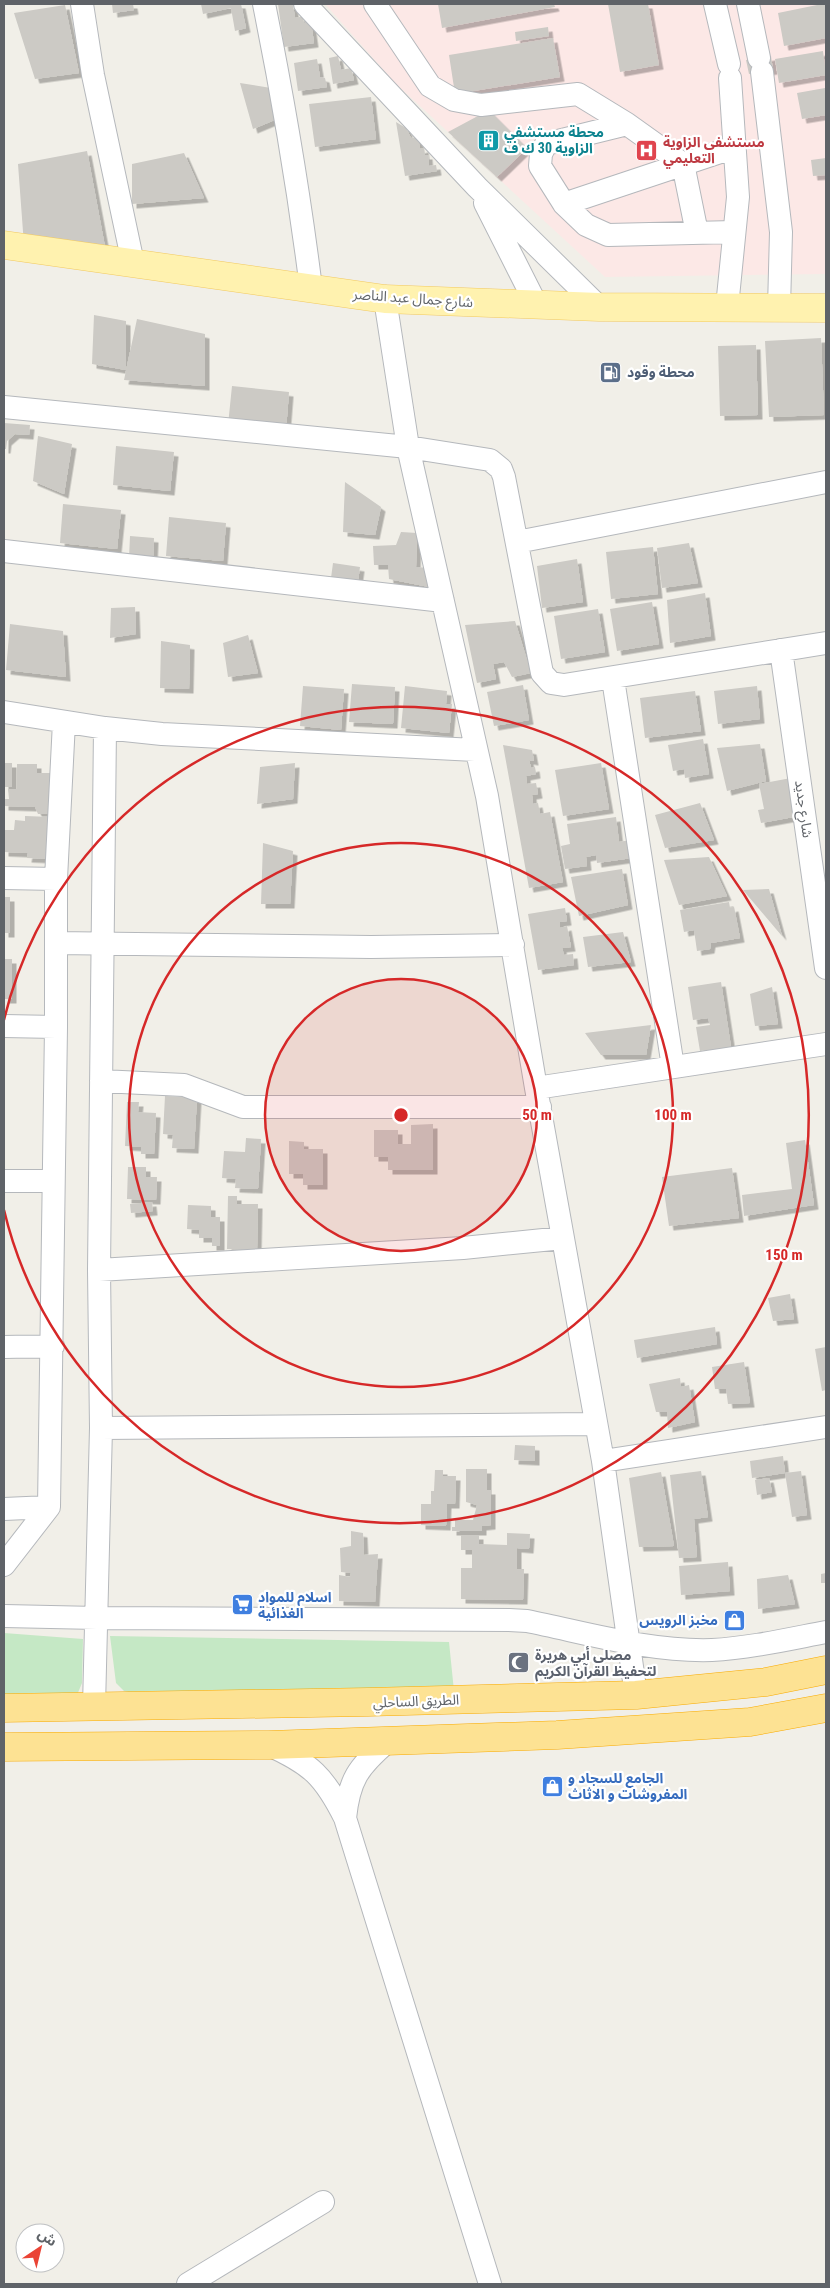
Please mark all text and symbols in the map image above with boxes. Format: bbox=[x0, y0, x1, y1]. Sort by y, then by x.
place label: محطة مستشفي الزاوية 30 ك ف bbox=[504, 124, 604, 157]
building icon: محطة مستشفي الزاوية 30 ك ف bbox=[476, 128, 500, 152]
place label: مستشفى الزاوية التعليمي bbox=[663, 134, 765, 169]
hospital icon: مستشفى الزاوية التعليمي bbox=[635, 138, 659, 162]
street label: شارع جمال عبد الناصر bbox=[351, 286, 474, 313]
fuel station icon: محطة وقود bbox=[599, 360, 623, 384]
place label: محطة وقود bbox=[627, 364, 695, 380]
street label: شارع جديد bbox=[789, 779, 816, 839]
centre of rings bbox=[392, 1106, 410, 1124]
text: 50 m bbox=[522, 1106, 552, 1124]
text: 100 m bbox=[654, 1106, 692, 1124]
text: 150 m bbox=[765, 1246, 803, 1264]
place label: اسلام للمواد الغذائية bbox=[258, 1589, 332, 1621]
supermarket icon: اسلام للمواد الغذائية bbox=[230, 1593, 254, 1617]
shop icon: مخبز الرويس bbox=[722, 1608, 746, 1632]
place label: مخبز الرويس bbox=[639, 1612, 718, 1629]
place label: مصلى أبي هريرة لتحفيظ القرآن الكريم bbox=[535, 1646, 656, 1682]
mosque icon: مصلى أبي هريرة لتحفيظ القرآن الكريم bbox=[507, 1651, 531, 1675]
street label: الطريق الساحلي bbox=[373, 1691, 460, 1714]
place label: الجامع للسجاد و المفروشات و الاثاث bbox=[568, 1770, 688, 1803]
shop icon: الجامع للسجاد و المفروشات و الاثاث bbox=[540, 1774, 564, 1798]
north arrow bbox=[15, 2223, 65, 2273]
text: ش bbox=[35, 2225, 60, 2249]

